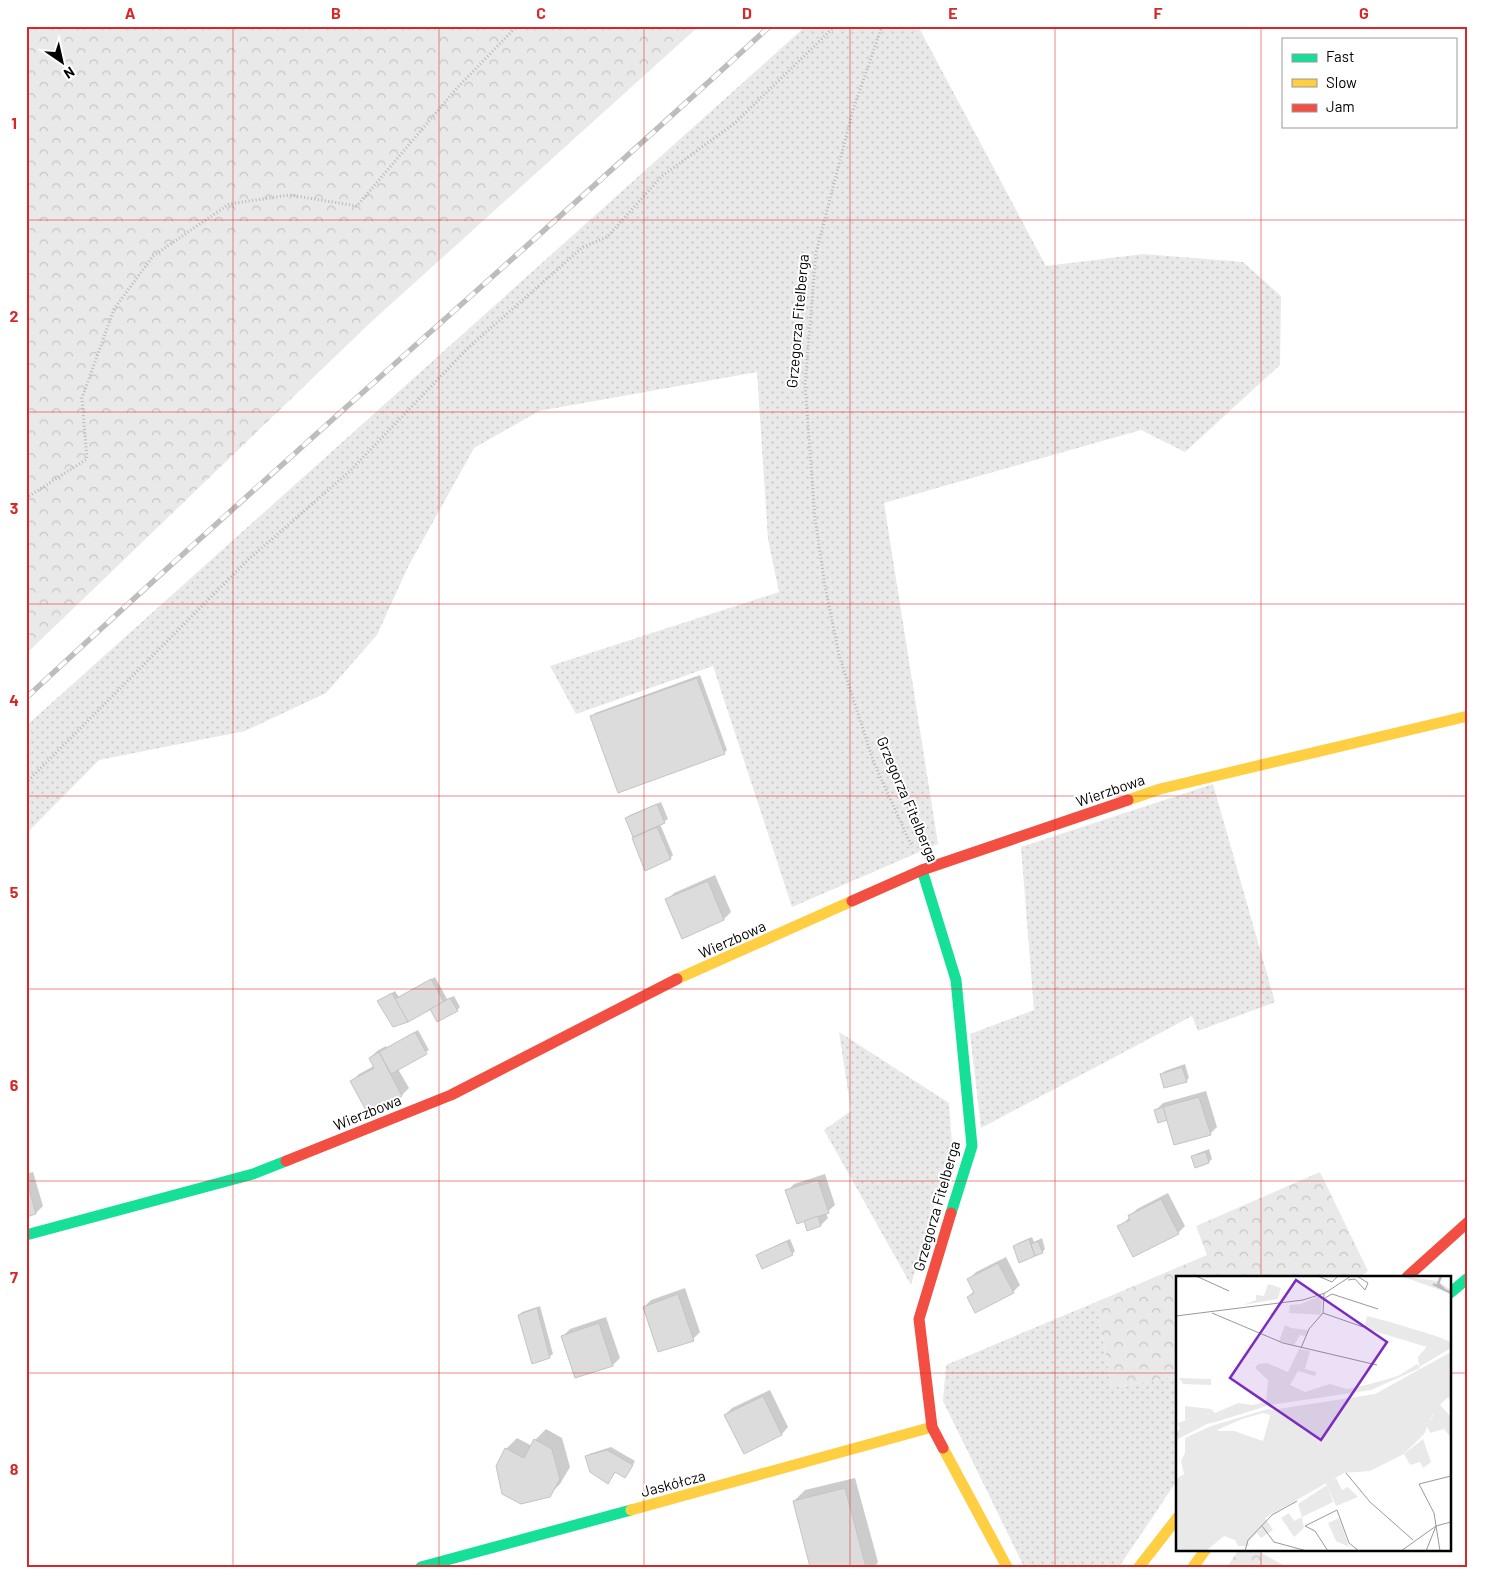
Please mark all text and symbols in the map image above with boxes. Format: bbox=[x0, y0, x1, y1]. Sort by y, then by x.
text: A bbox=[125, 3, 136, 22]
text: B bbox=[331, 3, 341, 22]
text: C bbox=[536, 3, 546, 22]
text: D bbox=[742, 3, 752, 22]
text: E bbox=[948, 3, 958, 22]
text: F bbox=[1154, 3, 1163, 22]
text: G bbox=[1359, 3, 1369, 22]
north arrow bbox=[38, 38, 88, 88]
legend bbox=[1282, 38, 1456, 128]
text: Fast bbox=[1326, 47, 1354, 65]
text: N bbox=[61, 64, 78, 83]
text: Slow bbox=[1326, 73, 1357, 91]
text: Jam bbox=[1326, 97, 1355, 115]
text: 1 bbox=[11, 113, 17, 132]
street label: Grzegorza Fitelberga bbox=[782, 253, 812, 389]
text: 2 bbox=[10, 306, 19, 325]
text: 3 bbox=[10, 498, 18, 517]
text: 4 bbox=[9, 690, 19, 709]
street label: Grzegorza Fitelberga bbox=[873, 734, 943, 864]
street label: Wierzbowa bbox=[1073, 770, 1147, 810]
text: 5 bbox=[10, 882, 19, 901]
street label: Wierzbowa bbox=[696, 916, 768, 962]
text: 6 bbox=[10, 1075, 19, 1094]
street label: Wierzbowa bbox=[331, 1090, 403, 1134]
street label: Grzegorza Fitelberga bbox=[909, 1139, 963, 1273]
text: 7 bbox=[10, 1267, 18, 1286]
inset map bbox=[1176, 1276, 1452, 1550]
text: 8 bbox=[10, 1459, 19, 1478]
street label: Jaskółcza bbox=[639, 1466, 707, 1500]

